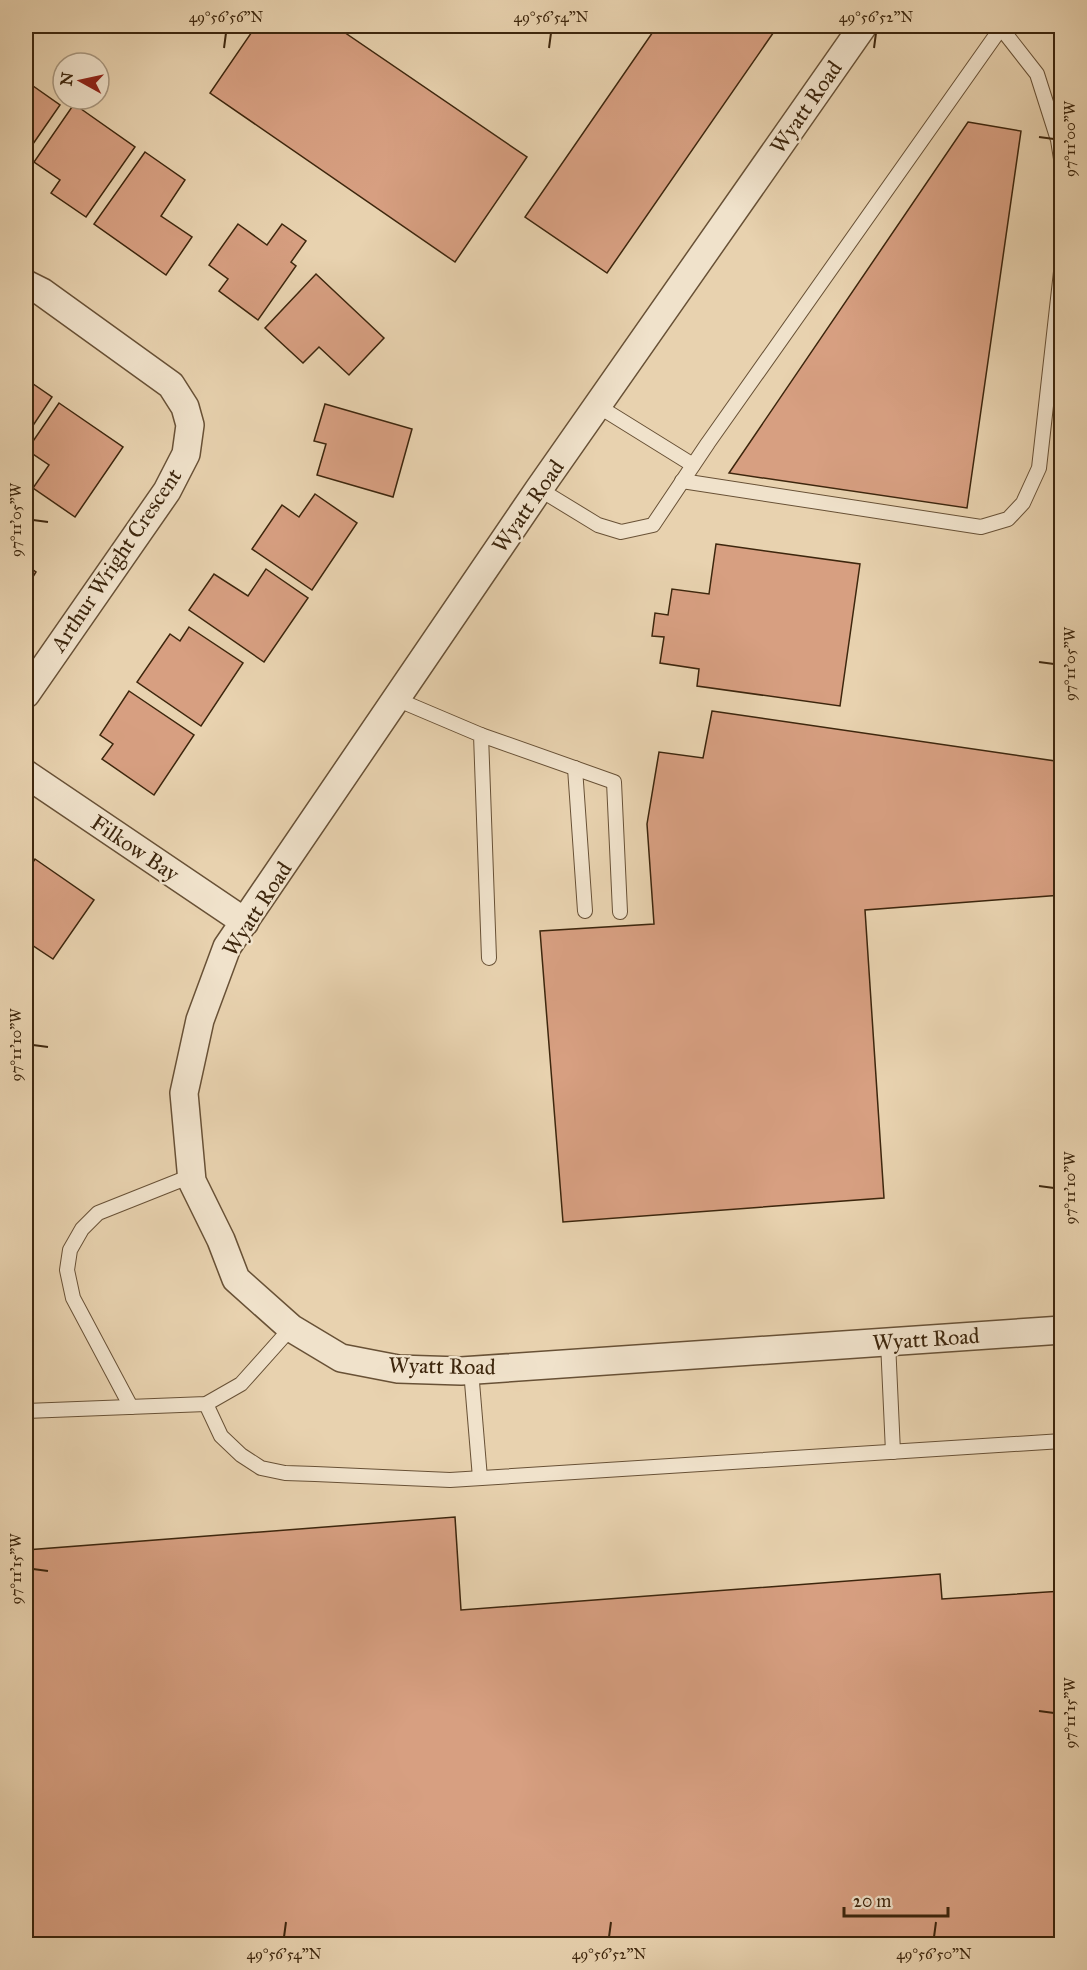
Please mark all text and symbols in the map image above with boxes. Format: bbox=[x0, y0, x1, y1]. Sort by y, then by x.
text: 49°56'56"N bbox=[189, 8, 264, 26]
text: 49°56'54"N bbox=[514, 8, 589, 26]
text: 49°56'52"N bbox=[839, 8, 913, 26]
north arrow bbox=[51, 51, 111, 111]
street label: Wyatt Road bbox=[764, 55, 848, 159]
text: N bbox=[56, 71, 77, 87]
text: 97°11'00"W bbox=[1061, 100, 1079, 177]
street label: Wyatt Road bbox=[486, 454, 570, 558]
street label: Arthur Wright Crescent bbox=[44, 463, 187, 658]
text: 97°11'05"W bbox=[7, 482, 25, 557]
text: 97°11'05"W bbox=[1061, 626, 1079, 701]
street label: Filkow Bay bbox=[86, 809, 185, 888]
street label: Wyatt Road bbox=[216, 857, 298, 961]
text: 97°11'10"W bbox=[7, 1008, 25, 1081]
text: 97°11'10"W bbox=[1061, 1151, 1079, 1224]
street label: Wyatt Road bbox=[872, 1322, 980, 1356]
street label: Wyatt Road bbox=[388, 1352, 496, 1380]
text: 97°11'15"W bbox=[7, 1533, 25, 1605]
text: 97°11'15"W bbox=[1061, 1677, 1079, 1749]
scale bar bbox=[844, 1880, 948, 1918]
text: 20 m bbox=[853, 1890, 891, 1912]
text: 49°56'54"N bbox=[247, 1945, 322, 1963]
text: 49°56'52"N bbox=[572, 1945, 646, 1963]
text: 49°56'50"N bbox=[896, 1945, 972, 1963]

